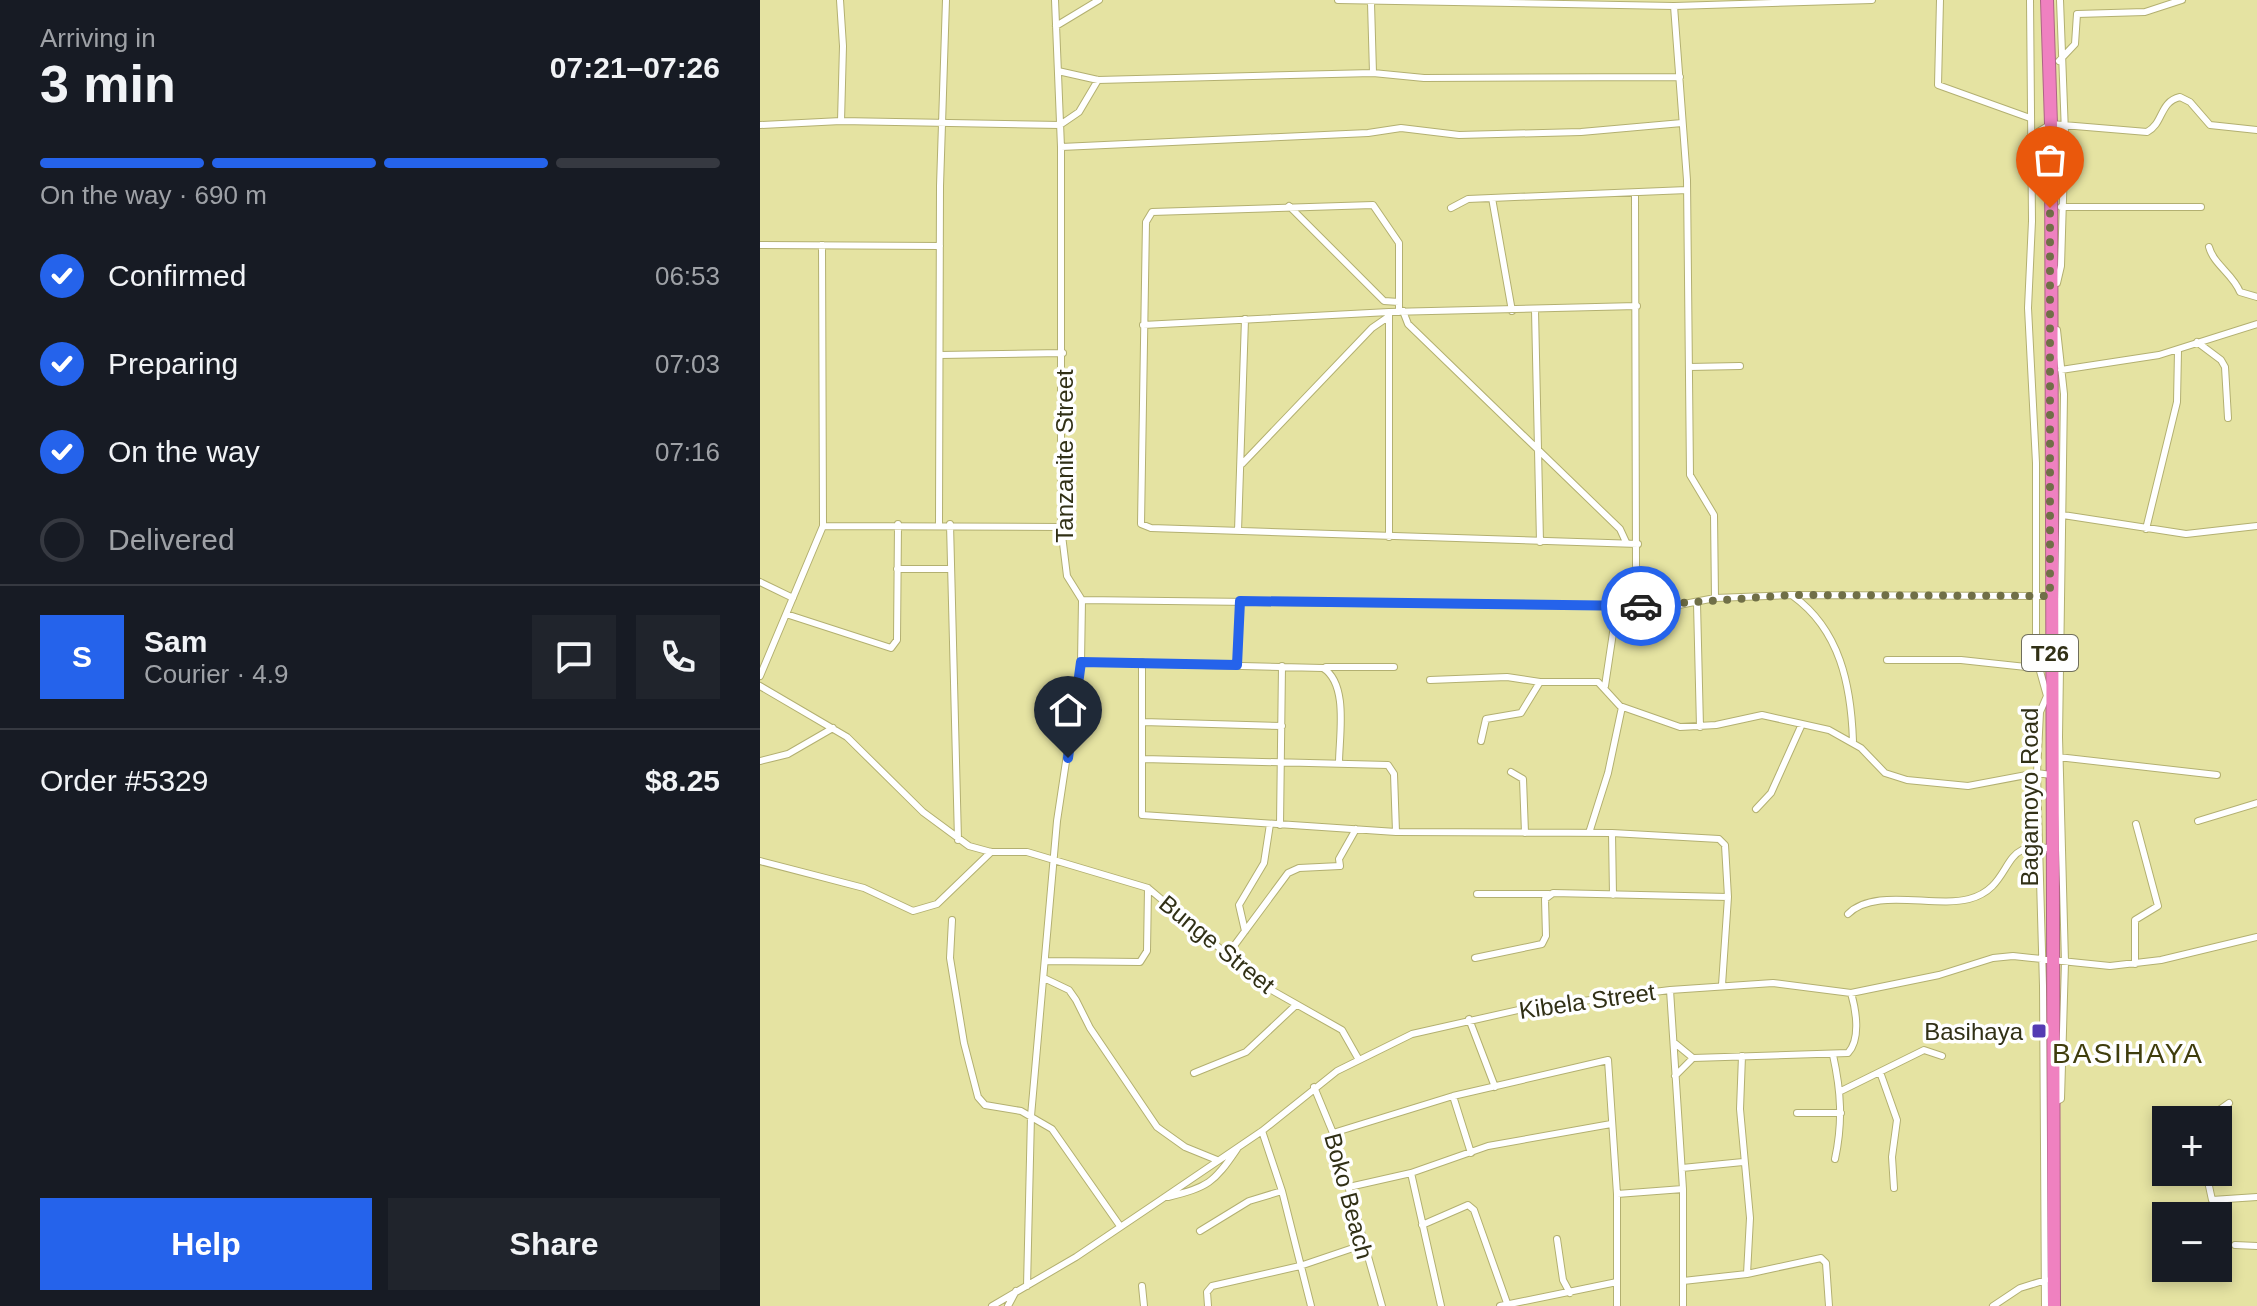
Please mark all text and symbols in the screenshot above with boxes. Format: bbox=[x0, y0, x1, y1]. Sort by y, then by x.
text: Arriving in bbox=[40, 23, 156, 53]
text: 07:21–07:26 bbox=[550, 51, 720, 84]
text: 3 min bbox=[40, 55, 176, 113]
pin bbox=[2016, 126, 2084, 208]
icon: bag bbox=[2028, 138, 2072, 182]
text: On the way · 690 m bbox=[40, 180, 267, 210]
icon: check bbox=[40, 254, 84, 298]
text: Confirmed bbox=[108, 259, 246, 292]
text: 06:53 bbox=[655, 261, 720, 291]
icon: check bbox=[40, 342, 84, 386]
text: Preparing bbox=[108, 347, 238, 380]
text: 07:03 bbox=[655, 349, 720, 379]
street label: Tanzanite Street bbox=[1051, 369, 1078, 543]
icon: check bbox=[40, 430, 84, 474]
text: On the way bbox=[108, 435, 260, 468]
text: 07:16 bbox=[655, 437, 720, 467]
text: Delivered bbox=[108, 523, 235, 556]
courier bbox=[1601, 566, 1681, 646]
icon: car bbox=[1619, 584, 1663, 628]
button: chat bbox=[532, 615, 616, 699]
button: phone bbox=[636, 615, 720, 699]
text: Sam bbox=[144, 625, 207, 658]
road number: T26 bbox=[2022, 635, 2078, 671]
text: S bbox=[72, 640, 92, 673]
text: Courier · 4.9 bbox=[144, 659, 289, 689]
pin bbox=[1034, 676, 1102, 758]
icon: home bbox=[1046, 688, 1090, 732]
street label: Bagamoyo Road bbox=[2016, 708, 2043, 886]
text: Order #5329 bbox=[40, 764, 208, 797]
text: $8.25 bbox=[645, 764, 720, 797]
street label: Bunge Street bbox=[1154, 889, 1280, 999]
street label: Kibela Street bbox=[1517, 978, 1657, 1024]
place label: Basihaya bbox=[1924, 1018, 2024, 1045]
marker: Basihaya bbox=[2030, 1022, 2048, 1040]
district label: BASIHAYA bbox=[2052, 1038, 2204, 1069]
map controls bbox=[2152, 1106, 2232, 1282]
button: + bbox=[2152, 1106, 2232, 1186]
street label: Boko Beach bbox=[1319, 1130, 1379, 1262]
button: Help bbox=[40, 1198, 372, 1290]
button: Share bbox=[388, 1198, 720, 1290]
button: − bbox=[2152, 1202, 2232, 1282]

